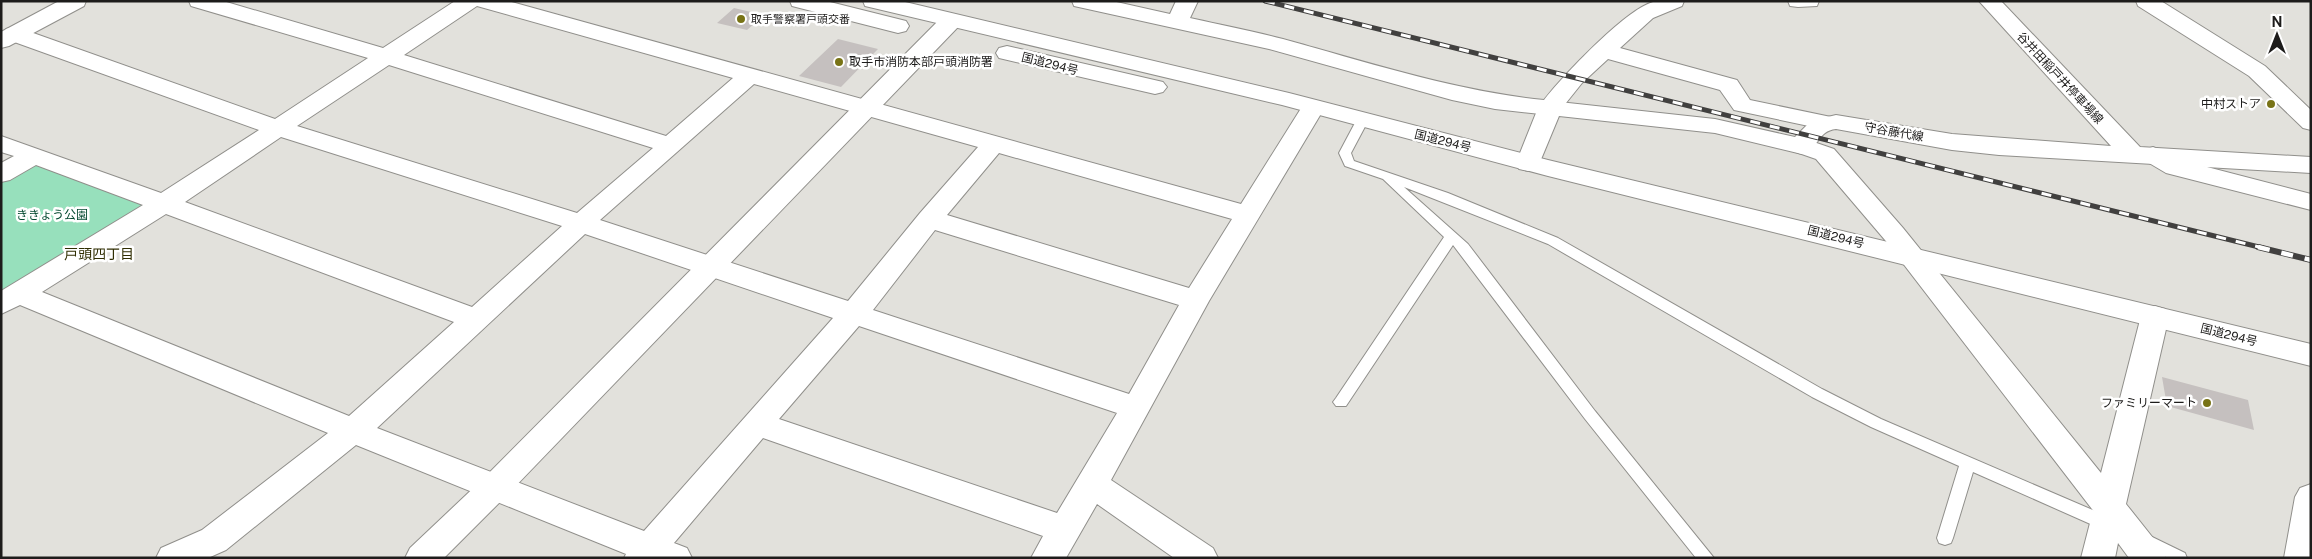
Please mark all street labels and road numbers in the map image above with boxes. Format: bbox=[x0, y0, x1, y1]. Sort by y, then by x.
street label: 谷井田稲戸井停車場線 bbox=[2014, 29, 2106, 127]
street label: 国道294号 bbox=[1020, 50, 1080, 78]
street label: 守谷藤代線 bbox=[1863, 120, 1925, 144]
street label: 国道294号 bbox=[1413, 127, 1473, 155]
street label: 国道294号 bbox=[1806, 223, 1866, 251]
street label: 国道294号 bbox=[2199, 321, 2259, 349]

